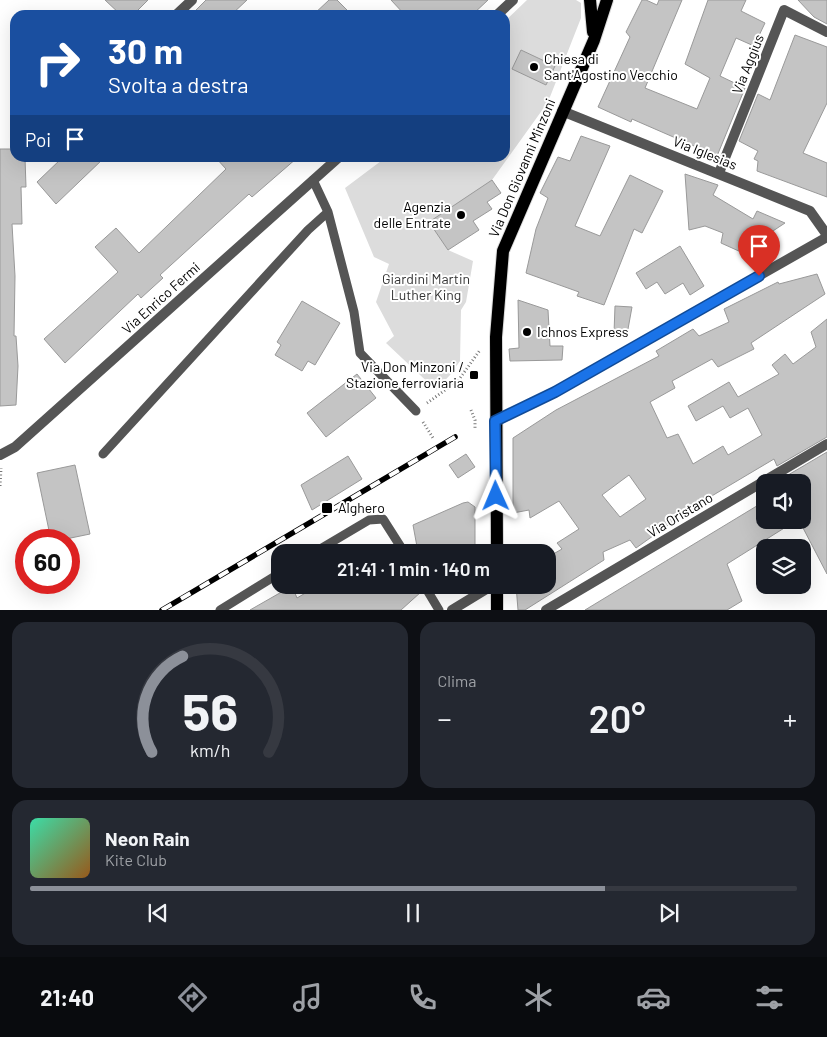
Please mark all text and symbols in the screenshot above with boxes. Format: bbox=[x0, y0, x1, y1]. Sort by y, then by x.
text: 30 m bbox=[108, 29, 183, 71]
icon: right bbox=[25, 30, 90, 95]
street label: Via Aggius bbox=[728, 31, 767, 96]
place label: Chiesa di Sant'Agostino Vecchio bbox=[544, 50, 678, 83]
marker: Chiesa di Sant'Agostino Vecchio bbox=[528, 61, 540, 73]
text: Svolta a destra bbox=[108, 71, 249, 97]
street label: Via Don Giovanni Minzoni bbox=[485, 96, 558, 240]
icon: arrive bbox=[61, 125, 89, 153]
text: Poi bbox=[25, 128, 51, 151]
street label: Via Iglesias bbox=[671, 132, 740, 173]
place label: Agenzia delle Entrate bbox=[374, 198, 451, 231]
marker: Agenzia delle Entrate bbox=[455, 209, 467, 221]
pin bbox=[738, 225, 780, 276]
icon: arrive bbox=[745, 232, 773, 260]
street label: Via Enrico Fermi bbox=[118, 258, 203, 337]
park label: Giardini Martin Luther King bbox=[382, 270, 470, 303]
place label: Ichnos Express bbox=[537, 323, 629, 340]
marker: Ichnos Express bbox=[521, 326, 533, 338]
place label: Via Don Minzoni / Stazione ferroviaria bbox=[346, 358, 464, 391]
marker: Via Don Minzoni / Stazione ferroviaria bbox=[468, 369, 480, 381]
position arrow bbox=[469, 469, 521, 521]
map controls bbox=[756, 474, 811, 594]
button: sound bbox=[756, 474, 811, 529]
street label: Via Oristano bbox=[644, 488, 715, 541]
place label: Alghero bbox=[338, 499, 385, 516]
marker: Alghero bbox=[320, 501, 334, 515]
speed limit sign: 60 bbox=[15, 529, 80, 594]
button: layers bbox=[756, 539, 811, 594]
text: 21:41 · 1 min · 140 m bbox=[337, 557, 490, 580]
text: Clima bbox=[438, 671, 476, 690]
text: 56 bbox=[182, 679, 238, 741]
text: 20° bbox=[589, 695, 646, 741]
text: − bbox=[438, 701, 452, 735]
text: + bbox=[783, 701, 797, 735]
text: km/h bbox=[190, 739, 230, 761]
text: Neon Rain bbox=[105, 827, 190, 850]
text: Kite Club bbox=[105, 850, 167, 869]
icon: previous bbox=[144, 899, 172, 927]
icon: pause bbox=[399, 899, 427, 927]
icon: next bbox=[655, 899, 683, 927]
icon: directions bbox=[175, 980, 210, 1015]
icon: music bbox=[290, 980, 325, 1015]
icon: phone bbox=[405, 980, 440, 1015]
icon: climate bbox=[521, 980, 556, 1015]
icon: car bbox=[636, 980, 671, 1015]
icon: filters bbox=[752, 980, 787, 1015]
text: 21:40 bbox=[40, 984, 94, 1010]

